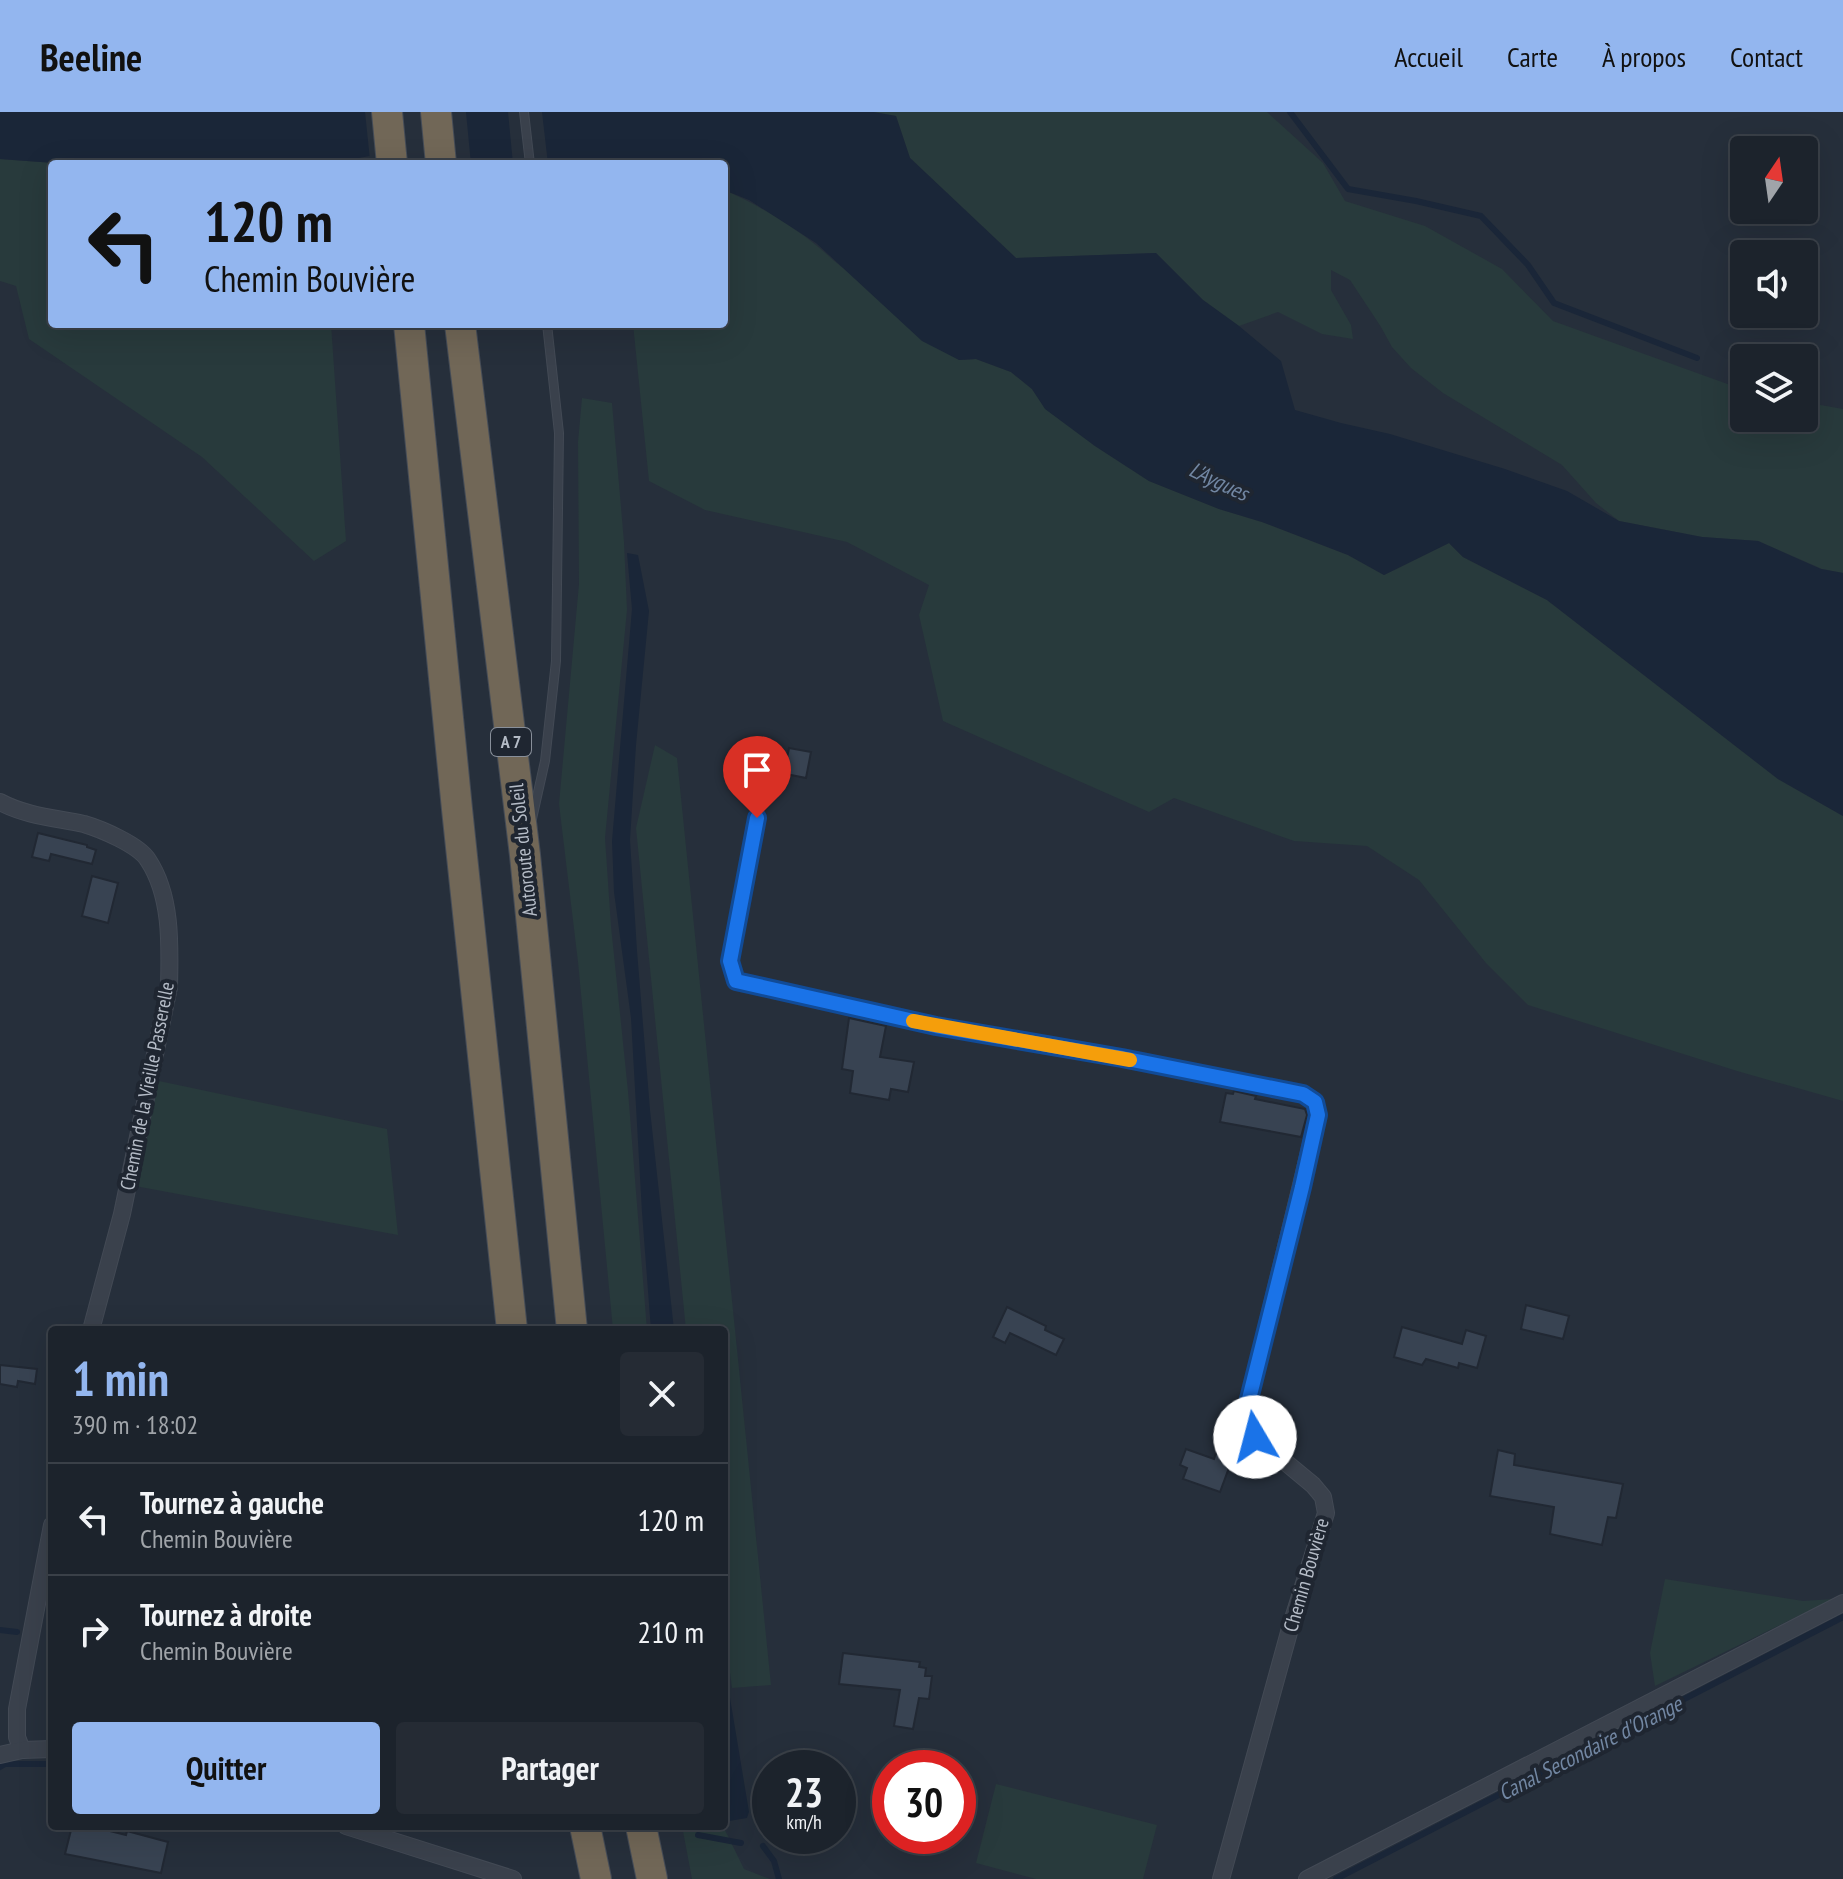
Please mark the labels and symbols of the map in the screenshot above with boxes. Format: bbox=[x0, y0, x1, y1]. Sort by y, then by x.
north arrow bbox=[1730, 136, 1818, 224]
water label: L'Aygues bbox=[1185, 455, 1255, 508]
road number: A 7 bbox=[491, 728, 531, 756]
pin bbox=[723, 736, 791, 818]
street label: Autoroute du Soleil bbox=[503, 782, 543, 918]
street label: Chemin de la Vieille Passerelle bbox=[114, 980, 180, 1192]
position arrow bbox=[1213, 1395, 1297, 1479]
street label: Chemin Bouvière bbox=[1277, 1515, 1335, 1635]
water label: Canal Secondaire d'Orange bbox=[1493, 1689, 1688, 1806]
speed limit sign: 30 bbox=[872, 1750, 976, 1854]

